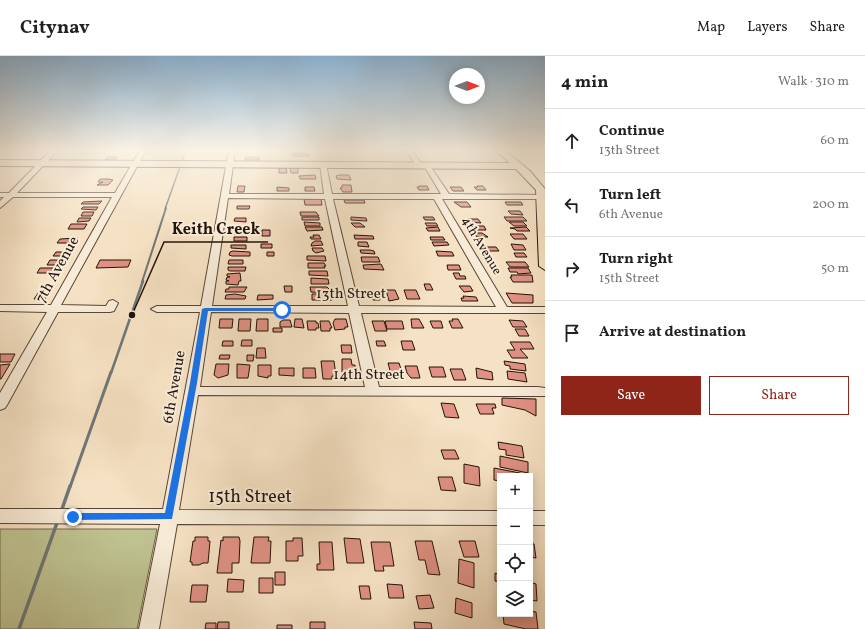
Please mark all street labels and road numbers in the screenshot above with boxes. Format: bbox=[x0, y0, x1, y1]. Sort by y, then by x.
street label: 4th Avenue bbox=[456, 213, 506, 279]
street label: 7th Avenue bbox=[31, 233, 85, 307]
street label: 13th Street bbox=[316, 284, 386, 305]
street label: 6th Avenue bbox=[158, 349, 192, 425]
street label: 14th Street bbox=[333, 365, 405, 386]
street label: 15th Street bbox=[208, 485, 292, 510]

